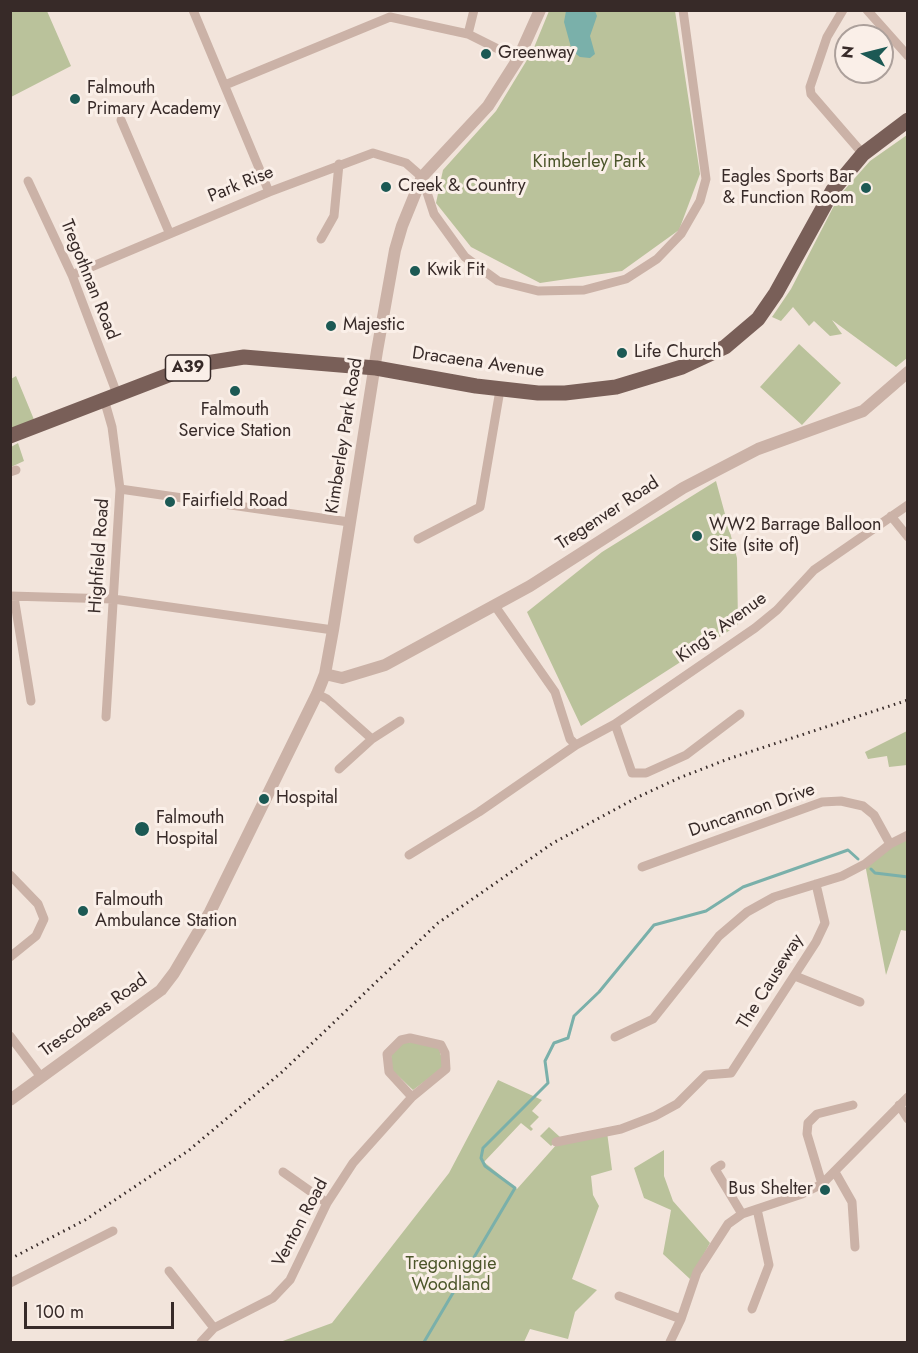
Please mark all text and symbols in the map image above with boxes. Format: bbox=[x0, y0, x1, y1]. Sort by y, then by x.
north arrow bbox=[834, 24, 894, 84]
place label: Greenway bbox=[498, 43, 574, 65]
text: N bbox=[835, 44, 860, 60]
marker: Greenway bbox=[479, 47, 493, 61]
place label: Falmouth Primary Academy bbox=[87, 78, 221, 121]
marker: Falmouth Primary Academy bbox=[68, 92, 82, 106]
park label: Kimberley Park bbox=[532, 152, 646, 174]
street label: Park Rise bbox=[205, 162, 277, 208]
place label: Eagles Sports Bar & Function Room bbox=[721, 167, 854, 210]
place label: Creek & Country bbox=[398, 176, 526, 198]
marker: Creek & Country bbox=[379, 180, 393, 194]
marker: Eagles Sports Bar & Function Room bbox=[859, 181, 873, 195]
street label: Tregothnan Road bbox=[55, 217, 123, 343]
place label: Kwik Fit bbox=[427, 260, 485, 282]
marker: Kwik Fit bbox=[408, 264, 422, 278]
place label: Majestic bbox=[343, 315, 405, 337]
marker: Majestic bbox=[324, 319, 338, 333]
place label: Life Church bbox=[634, 342, 722, 364]
street label: Dracaena Avenue bbox=[411, 343, 545, 383]
marker: Life Church bbox=[615, 346, 629, 360]
road number: A39 bbox=[166, 355, 210, 381]
street label: Kimberley Park Road bbox=[322, 357, 368, 515]
marker: Falmouth Service Station bbox=[228, 384, 242, 398]
place label: Falmouth Service Station bbox=[179, 400, 291, 442]
street label: Tregenver Road bbox=[553, 473, 663, 555]
place label: Fairfield Road bbox=[182, 491, 288, 513]
marker: Fairfield Road bbox=[163, 495, 177, 509]
street label: Highfield Road bbox=[85, 498, 115, 614]
place label: WW2 Barrage Balloon Site (site of) bbox=[709, 515, 882, 558]
marker: WW2 Barrage Balloon Site (site of) bbox=[690, 529, 704, 543]
street label: King's Avenue bbox=[673, 588, 771, 668]
street label: Duncannon Drive bbox=[686, 779, 818, 843]
place label: Hospital bbox=[276, 788, 338, 810]
marker: Hospital bbox=[257, 792, 271, 806]
place label: Falmouth Hospital bbox=[156, 808, 224, 850]
marker: Falmouth Hospital bbox=[133, 820, 151, 838]
place label: Falmouth Ambulance Station bbox=[95, 890, 237, 932]
marker: Falmouth Ambulance Station bbox=[76, 904, 90, 918]
street label: The Causeway bbox=[733, 931, 809, 1033]
street label: Trescobeas Road bbox=[36, 970, 152, 1062]
street label: Venton Road bbox=[269, 1175, 333, 1271]
place label: Bus Shelter bbox=[728, 1179, 813, 1201]
marker: Bus Shelter bbox=[818, 1183, 832, 1197]
park label: Tregoniggie Woodland bbox=[406, 1254, 496, 1296]
scale bar bbox=[27, 1290, 177, 1328]
text: 100 m bbox=[35, 1299, 84, 1325]

